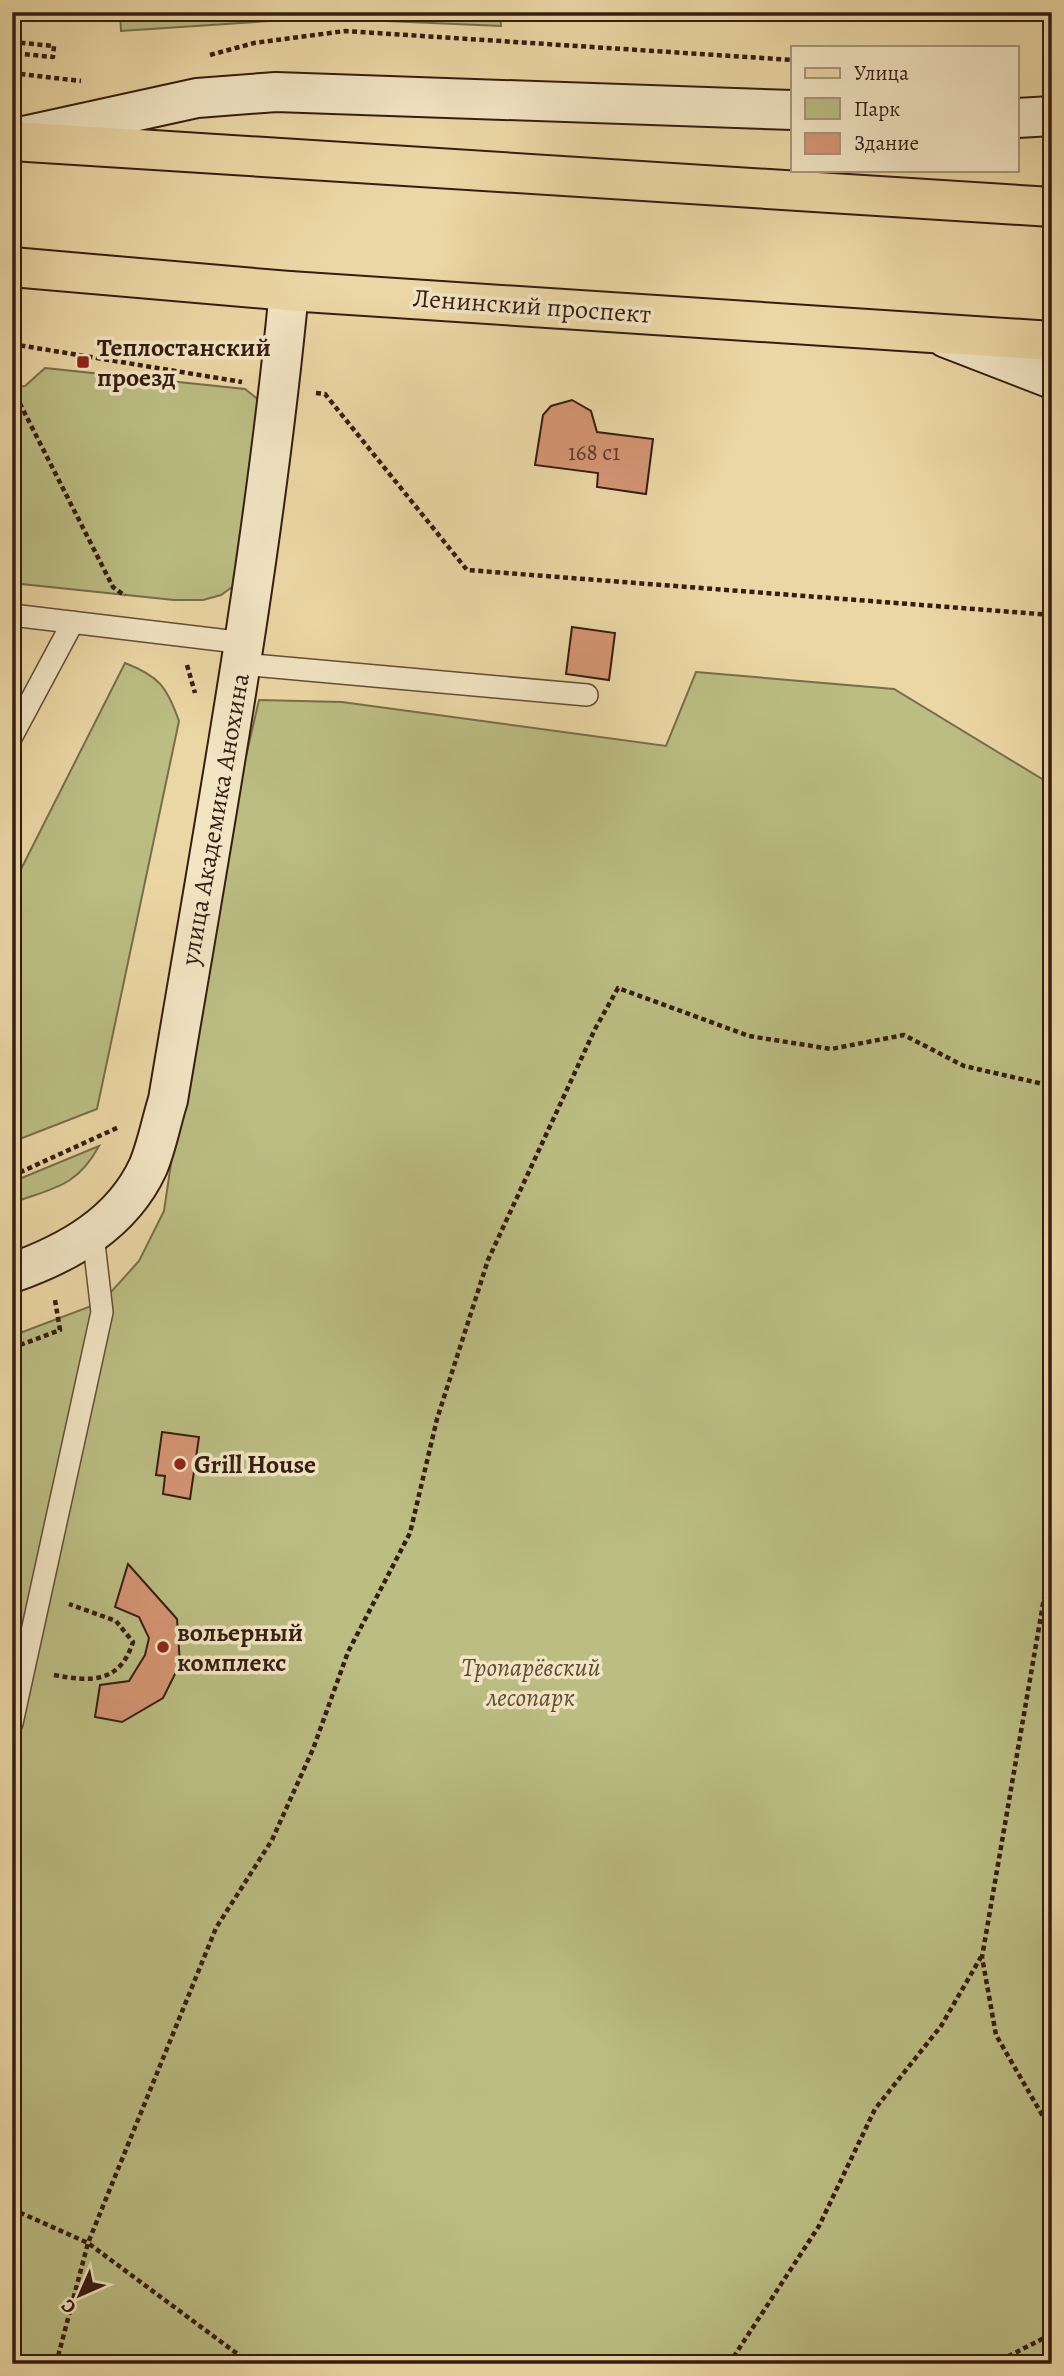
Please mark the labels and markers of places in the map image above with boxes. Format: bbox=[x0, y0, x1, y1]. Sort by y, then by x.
place label: Теплостанский проезд bbox=[97, 330, 271, 395]
marker: Теплостанский проезд bbox=[75, 354, 91, 370]
place label: Grill House bbox=[194, 1447, 316, 1482]
marker: Grill House bbox=[172, 1456, 188, 1472]
place label: вольерный комплекс bbox=[177, 1615, 303, 1680]
marker: вольерный комплекс bbox=[155, 1639, 171, 1655]

